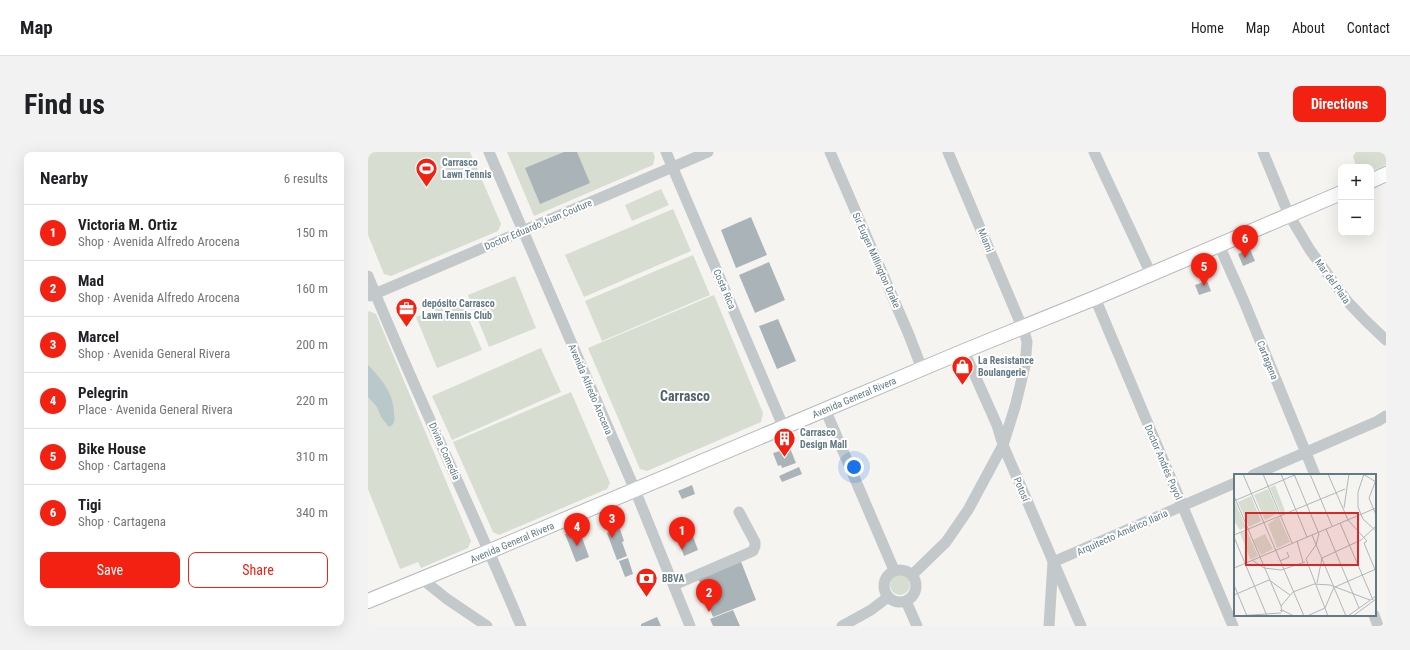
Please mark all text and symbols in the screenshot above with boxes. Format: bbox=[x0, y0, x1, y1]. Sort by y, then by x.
text: Map bbox=[20, 16, 53, 39]
text: Home bbox=[1191, 20, 1224, 36]
text: Map bbox=[1246, 20, 1270, 36]
text: About bbox=[1292, 20, 1325, 36]
text: Contact bbox=[1347, 20, 1390, 36]
button: Directions bbox=[1293, 86, 1386, 122]
text: Find us bbox=[24, 88, 105, 121]
sports icon: Carrasco Lawn Tennis bbox=[414, 155, 440, 188]
place label: Carrasco Lawn Tennis bbox=[442, 157, 492, 180]
map controls bbox=[1338, 164, 1374, 236]
button: + bbox=[1338, 164, 1374, 200]
text: Nearby bbox=[40, 168, 88, 188]
text: 6 results bbox=[284, 171, 328, 186]
street label: Doctor Eduardo Juan Couture bbox=[483, 197, 594, 252]
button: − bbox=[1338, 200, 1374, 236]
street label: Sir Eugen Millington Drake bbox=[851, 211, 903, 310]
text: Victoria M. Ortiz bbox=[78, 216, 177, 234]
text: 1 bbox=[50, 225, 56, 240]
text: 150 m bbox=[296, 225, 328, 240]
pin: 6 bbox=[1232, 225, 1258, 258]
street label: Miami bbox=[976, 227, 995, 254]
text: Shop · Avenida Alfredo Arocena bbox=[78, 234, 240, 249]
pin: 5 bbox=[1191, 253, 1217, 286]
street label: Mar del Plata bbox=[1313, 257, 1353, 306]
street label: Costa Rica bbox=[711, 268, 738, 311]
text: Mad bbox=[78, 272, 104, 290]
text: 2 bbox=[50, 281, 56, 296]
text: 160 m bbox=[296, 281, 328, 296]
text: Shop · Avenida Alfredo Arocena bbox=[78, 290, 240, 305]
office icon: depósito Carrasco Lawn Tennis Club bbox=[394, 296, 420, 329]
place label: depósito Carrasco Lawn Tennis Club bbox=[422, 298, 495, 321]
text: Marcel bbox=[78, 328, 119, 346]
text: 3 bbox=[50, 337, 56, 352]
text: 200 m bbox=[296, 337, 328, 352]
street label: Cartagena bbox=[1255, 339, 1280, 381]
street label: Avenida Alfredo Arocena bbox=[566, 342, 615, 436]
text: Shop · Avenida General Rivera bbox=[78, 346, 230, 361]
shop icon: La Resistance Boulangerie bbox=[950, 353, 976, 386]
place label: La Resistance Boulangerie bbox=[978, 355, 1034, 378]
street label: Avenida General Rivera bbox=[811, 375, 898, 420]
text: Pelegrin bbox=[78, 384, 128, 402]
district label: Carrasco bbox=[660, 388, 710, 404]
text: 4 bbox=[50, 393, 56, 408]
text: 220 m bbox=[296, 393, 328, 408]
text: Place · Avenida General Rivera bbox=[78, 402, 233, 417]
street label: Divina Comedia bbox=[427, 421, 462, 482]
street label: Doctor Andrés Puyol bbox=[1143, 423, 1184, 501]
building icon: Carrasco Design Mall bbox=[772, 425, 798, 458]
place label: Carrasco Design Mall bbox=[800, 427, 847, 450]
text: Bike House bbox=[78, 440, 146, 458]
text: 5 bbox=[50, 449, 56, 464]
text: 310 m bbox=[296, 449, 328, 464]
your location bbox=[844, 457, 864, 477]
text: Shop · Cartagena bbox=[78, 458, 166, 473]
inset map bbox=[1234, 474, 1376, 616]
street label: Potosí bbox=[1012, 475, 1032, 504]
text: Tigi bbox=[78, 496, 101, 514]
text: 6 bbox=[50, 505, 56, 520]
text: 340 m bbox=[296, 505, 328, 520]
pin: 3 bbox=[599, 505, 625, 538]
street label: Arquitecto Américo Ilaria bbox=[1075, 507, 1170, 557]
pin: 4 bbox=[564, 513, 590, 546]
text: Shop · Cartagena bbox=[78, 514, 166, 529]
pin: 1 bbox=[669, 517, 695, 550]
street label: Avenida General Rivera bbox=[469, 520, 556, 565]
button: Save bbox=[40, 552, 180, 588]
button: Share bbox=[188, 552, 328, 588]
bank icon: BBVA bbox=[633, 565, 659, 598]
place label: BBVA bbox=[662, 573, 685, 584]
pin: 2 bbox=[696, 579, 722, 612]

